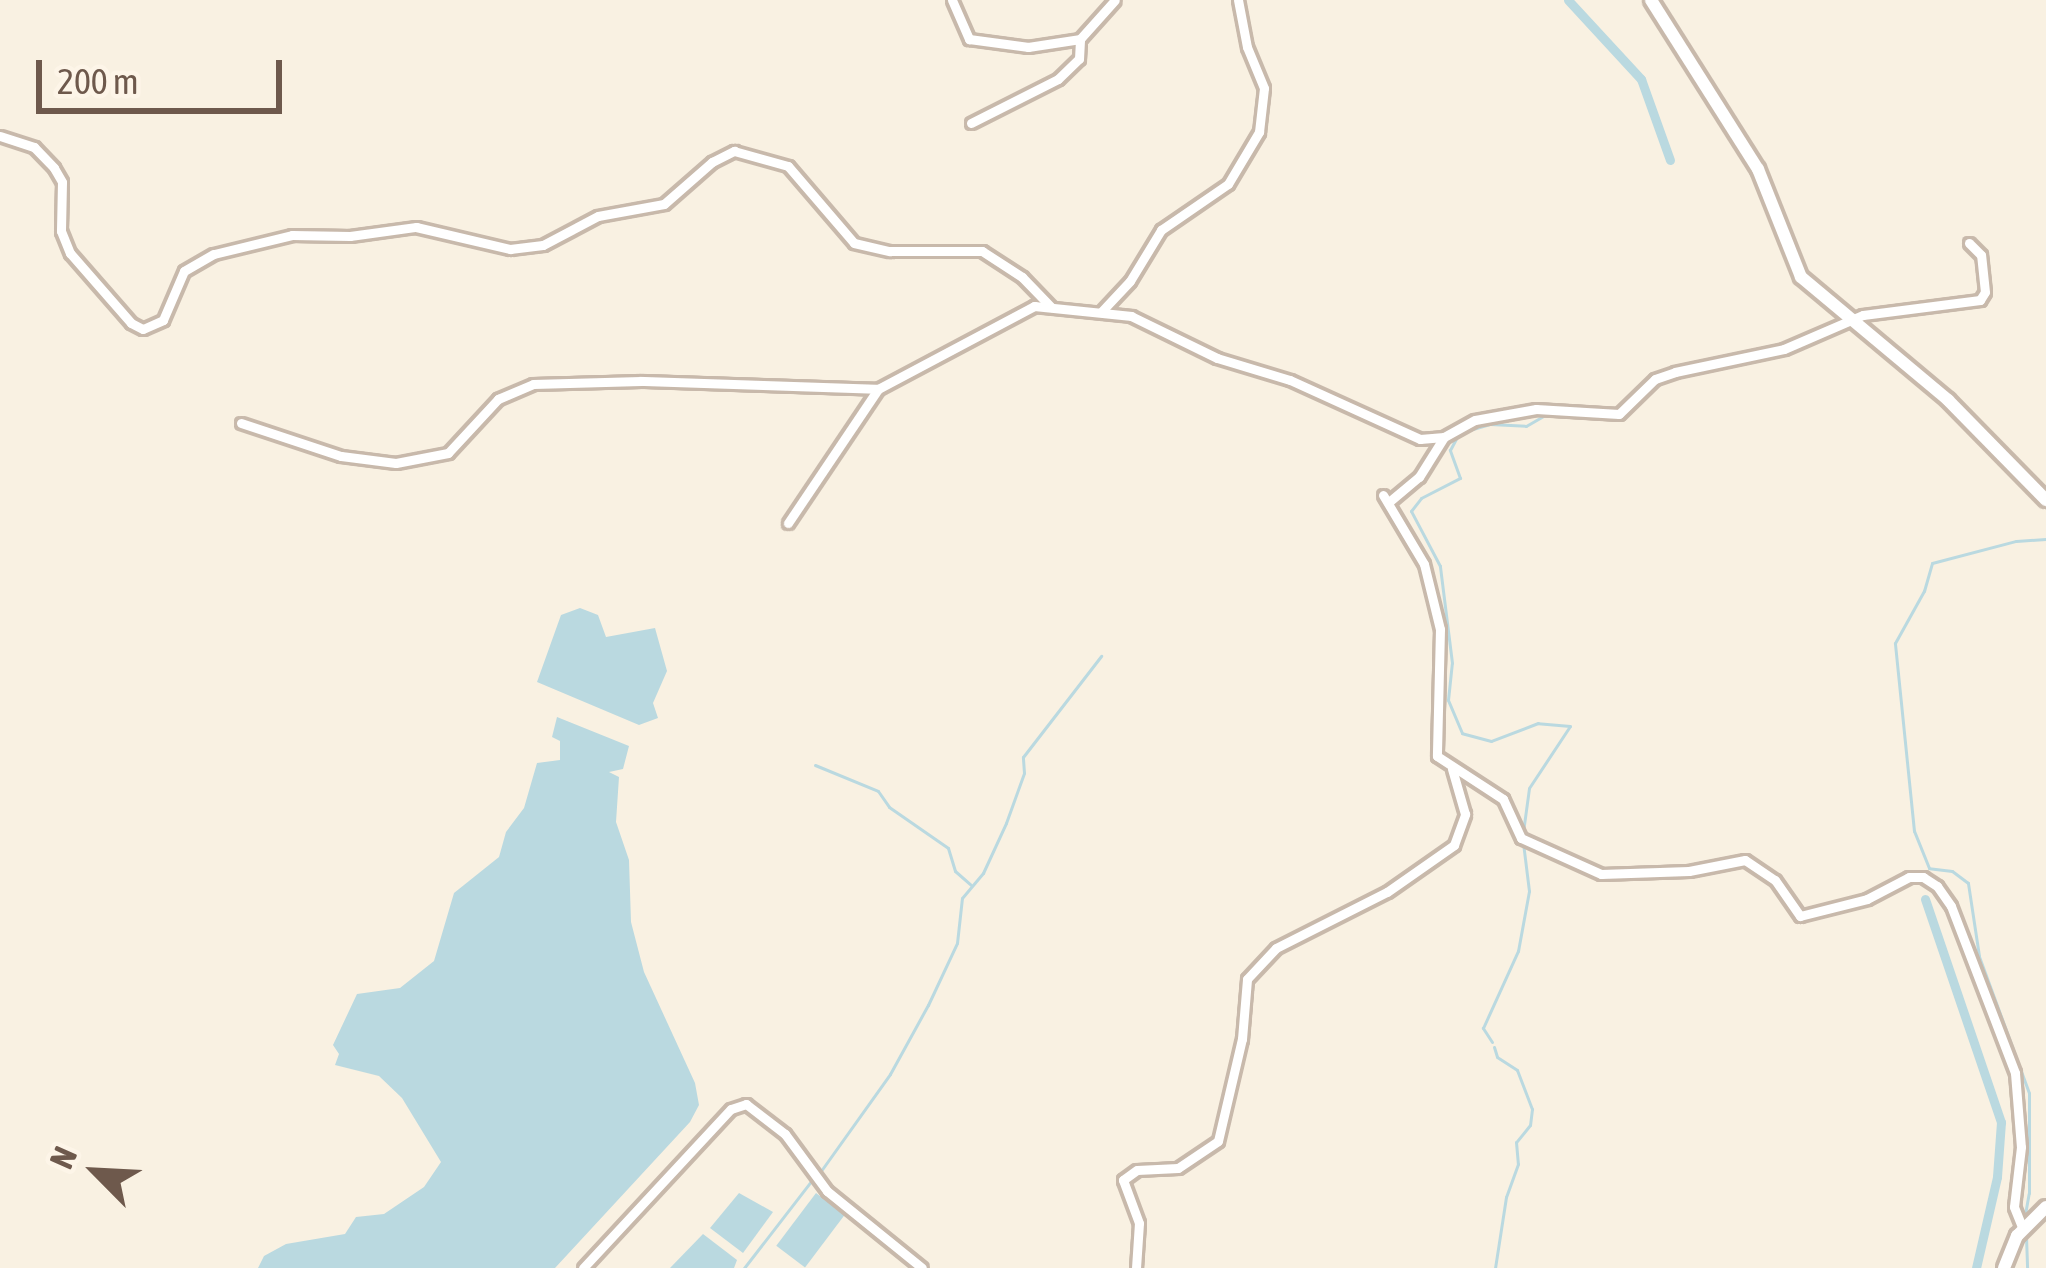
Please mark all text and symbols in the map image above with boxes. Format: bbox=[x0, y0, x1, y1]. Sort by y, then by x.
scale bar bbox=[42, 36, 288, 110]
text: 200 m bbox=[57, 60, 139, 102]
north arrow bbox=[36, 1112, 156, 1232]
text: N bbox=[42, 1141, 84, 1174]

